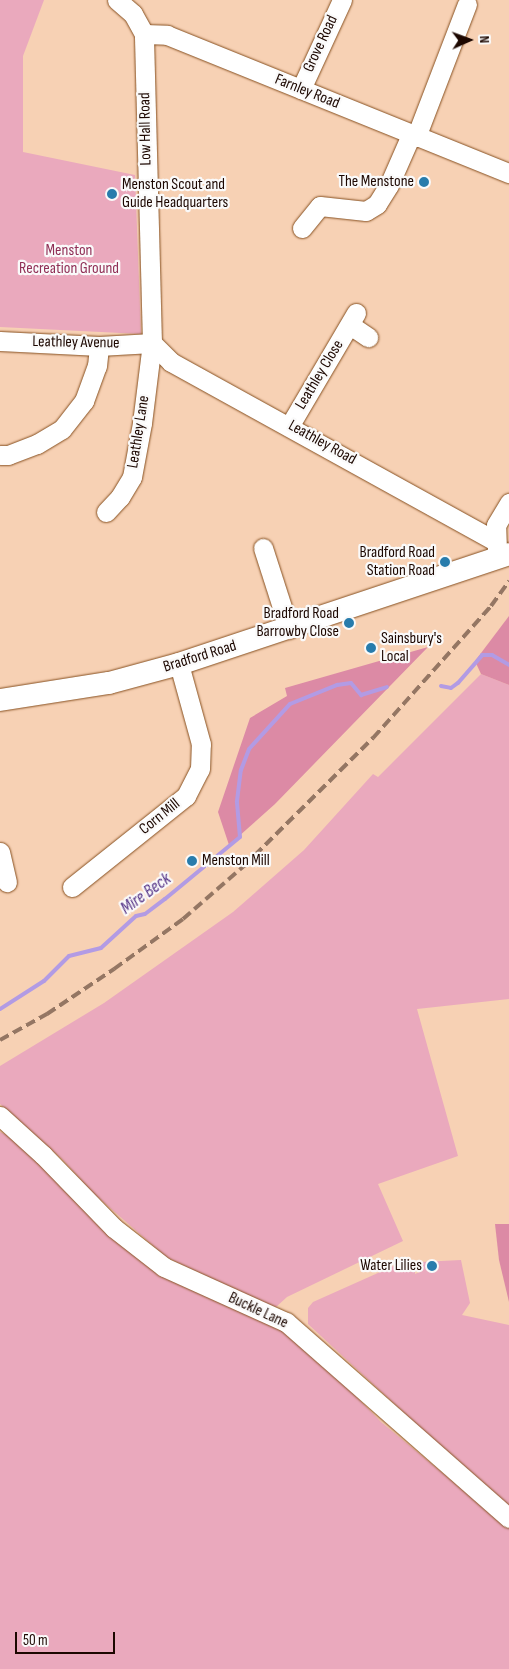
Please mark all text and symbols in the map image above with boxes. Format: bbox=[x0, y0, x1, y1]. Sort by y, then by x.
street label: Grove Road bbox=[300, 12, 342, 76]
north arrow bbox=[444, 15, 494, 65]
text: N bbox=[476, 35, 493, 43]
street label: Farnley Road bbox=[272, 70, 342, 114]
street label: Low Hall Road bbox=[136, 92, 156, 166]
place label: The Menstone bbox=[339, 172, 414, 192]
place label: Menston Scout and Guide Headquarters bbox=[122, 175, 228, 213]
marker: The Menstone bbox=[418, 176, 430, 188]
marker: Menston Scout and Guide Headquarters bbox=[106, 188, 118, 200]
park label: Menston Recreation Ground bbox=[19, 241, 119, 279]
street label: Leathley Avenue bbox=[32, 333, 120, 353]
street label: Leathley Close bbox=[292, 337, 348, 413]
street label: Leathley Lane bbox=[124, 394, 154, 470]
street label: Leathley Road bbox=[285, 416, 359, 470]
place label: Bradford Road Station Road bbox=[360, 543, 435, 581]
marker: Bradford Road Station Road bbox=[439, 556, 451, 568]
place label: Bradford Road Barrowby Close bbox=[256, 604, 339, 642]
marker: Bradford Road Barrowby Close bbox=[343, 617, 355, 629]
place label: Sainsbury's Local bbox=[381, 629, 442, 667]
street label: Bradford Road bbox=[161, 637, 239, 677]
marker: Sainsbury's Local bbox=[365, 642, 377, 654]
street label: Corn Mill bbox=[136, 795, 184, 839]
place label: Menston Mill bbox=[202, 851, 270, 871]
marker: Menston Mill bbox=[186, 855, 198, 867]
water label: Mire Beck bbox=[117, 868, 175, 920]
place label: Water Lilies bbox=[360, 1256, 422, 1276]
marker: Water Lilies bbox=[426, 1260, 438, 1272]
street label: Buckle Lane bbox=[225, 1289, 291, 1333]
scale bar bbox=[18, 1622, 118, 1654]
text: 50 m bbox=[23, 1631, 48, 1650]

